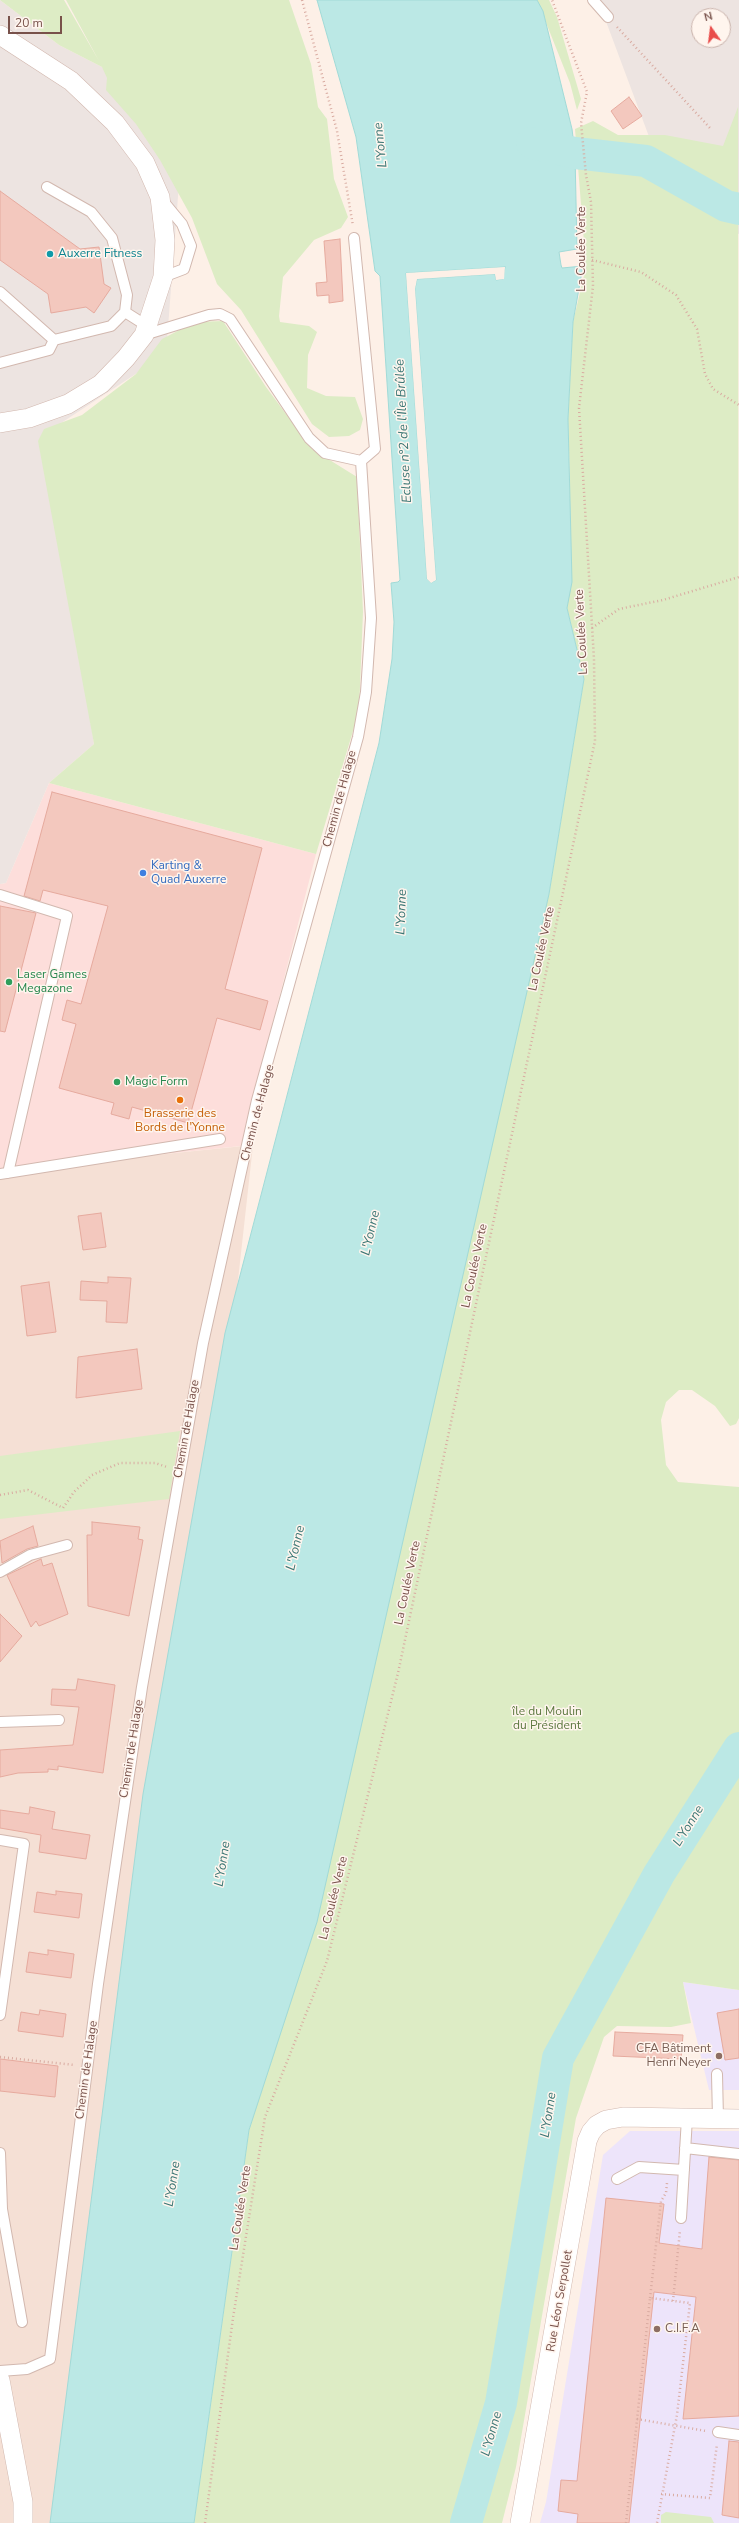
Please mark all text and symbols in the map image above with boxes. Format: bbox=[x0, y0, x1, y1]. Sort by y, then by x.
scale bar bbox=[10, 8, 64, 34]
north arrow bbox=[691, 8, 731, 48]
text: N bbox=[702, 9, 714, 25]
text: 20 m bbox=[15, 15, 43, 31]
water label: L'Yonne bbox=[371, 122, 391, 168]
street label: La Coulée Verte bbox=[575, 206, 589, 292]
place label: Auxerre Fitness bbox=[58, 247, 142, 261]
marker: Auxerre Fitness bbox=[45, 249, 55, 259]
water label: Ecluse n°2 de l'Île Brûlée bbox=[392, 359, 416, 503]
street label: La Coulée Verte bbox=[573, 589, 591, 675]
street label: Chemin de Halage bbox=[320, 749, 360, 849]
place label: Karting & Quad Auxerre bbox=[151, 859, 226, 887]
marker: Karting & Quad Auxerre bbox=[138, 868, 148, 878]
water label: L'Yonne bbox=[393, 889, 411, 935]
street label: La Coulée Verte bbox=[526, 906, 558, 992]
place label: Laser Games Megazone bbox=[17, 968, 87, 996]
marker: Laser Games Megazone bbox=[4, 977, 14, 987]
street label: Chemin de Halage bbox=[238, 1063, 278, 1163]
place label: Magic Form bbox=[125, 1075, 188, 1089]
marker: Magic Form bbox=[112, 1077, 122, 1087]
marker: Brasserie des Bords de l'Yonne bbox=[175, 1095, 185, 1105]
place label: Brasserie des Bords de l'Yonne bbox=[135, 1107, 225, 1135]
water label: L'Yonne bbox=[358, 1209, 384, 1257]
street label: La Coulée Verte bbox=[459, 1223, 491, 1309]
street label: Chemin de Halage bbox=[171, 1379, 203, 1479]
water label: L'Yonne bbox=[283, 1524, 309, 1572]
street label: La Coulée Verte bbox=[392, 1540, 424, 1626]
street label: Chemin de Halage bbox=[117, 1699, 147, 1799]
park label: île du Moulin du Président bbox=[512, 1705, 582, 1733]
water label: L'Yonne bbox=[670, 1803, 708, 1849]
water label: L'Yonne bbox=[212, 1840, 234, 1888]
street label: La Coulée Verte bbox=[317, 1855, 351, 1941]
street label: Chemin de Halage bbox=[73, 2020, 101, 2120]
place label: CFA Bâtiment Henri Neyer bbox=[636, 2042, 711, 2070]
marker: CFA Bâtiment Henri Neyer bbox=[714, 2051, 724, 2061]
water label: L'Yonne bbox=[538, 2091, 560, 2139]
water label: L'Yonne bbox=[162, 2160, 184, 2208]
street label: La Coulée Verte bbox=[227, 2165, 255, 2251]
street label: Rue Léon Serpollet bbox=[544, 2249, 576, 2353]
place label: C.I.F.A bbox=[665, 2322, 700, 2336]
marker: C.I.F.A bbox=[652, 2324, 662, 2334]
water label: L'Yonne bbox=[478, 2410, 506, 2458]

